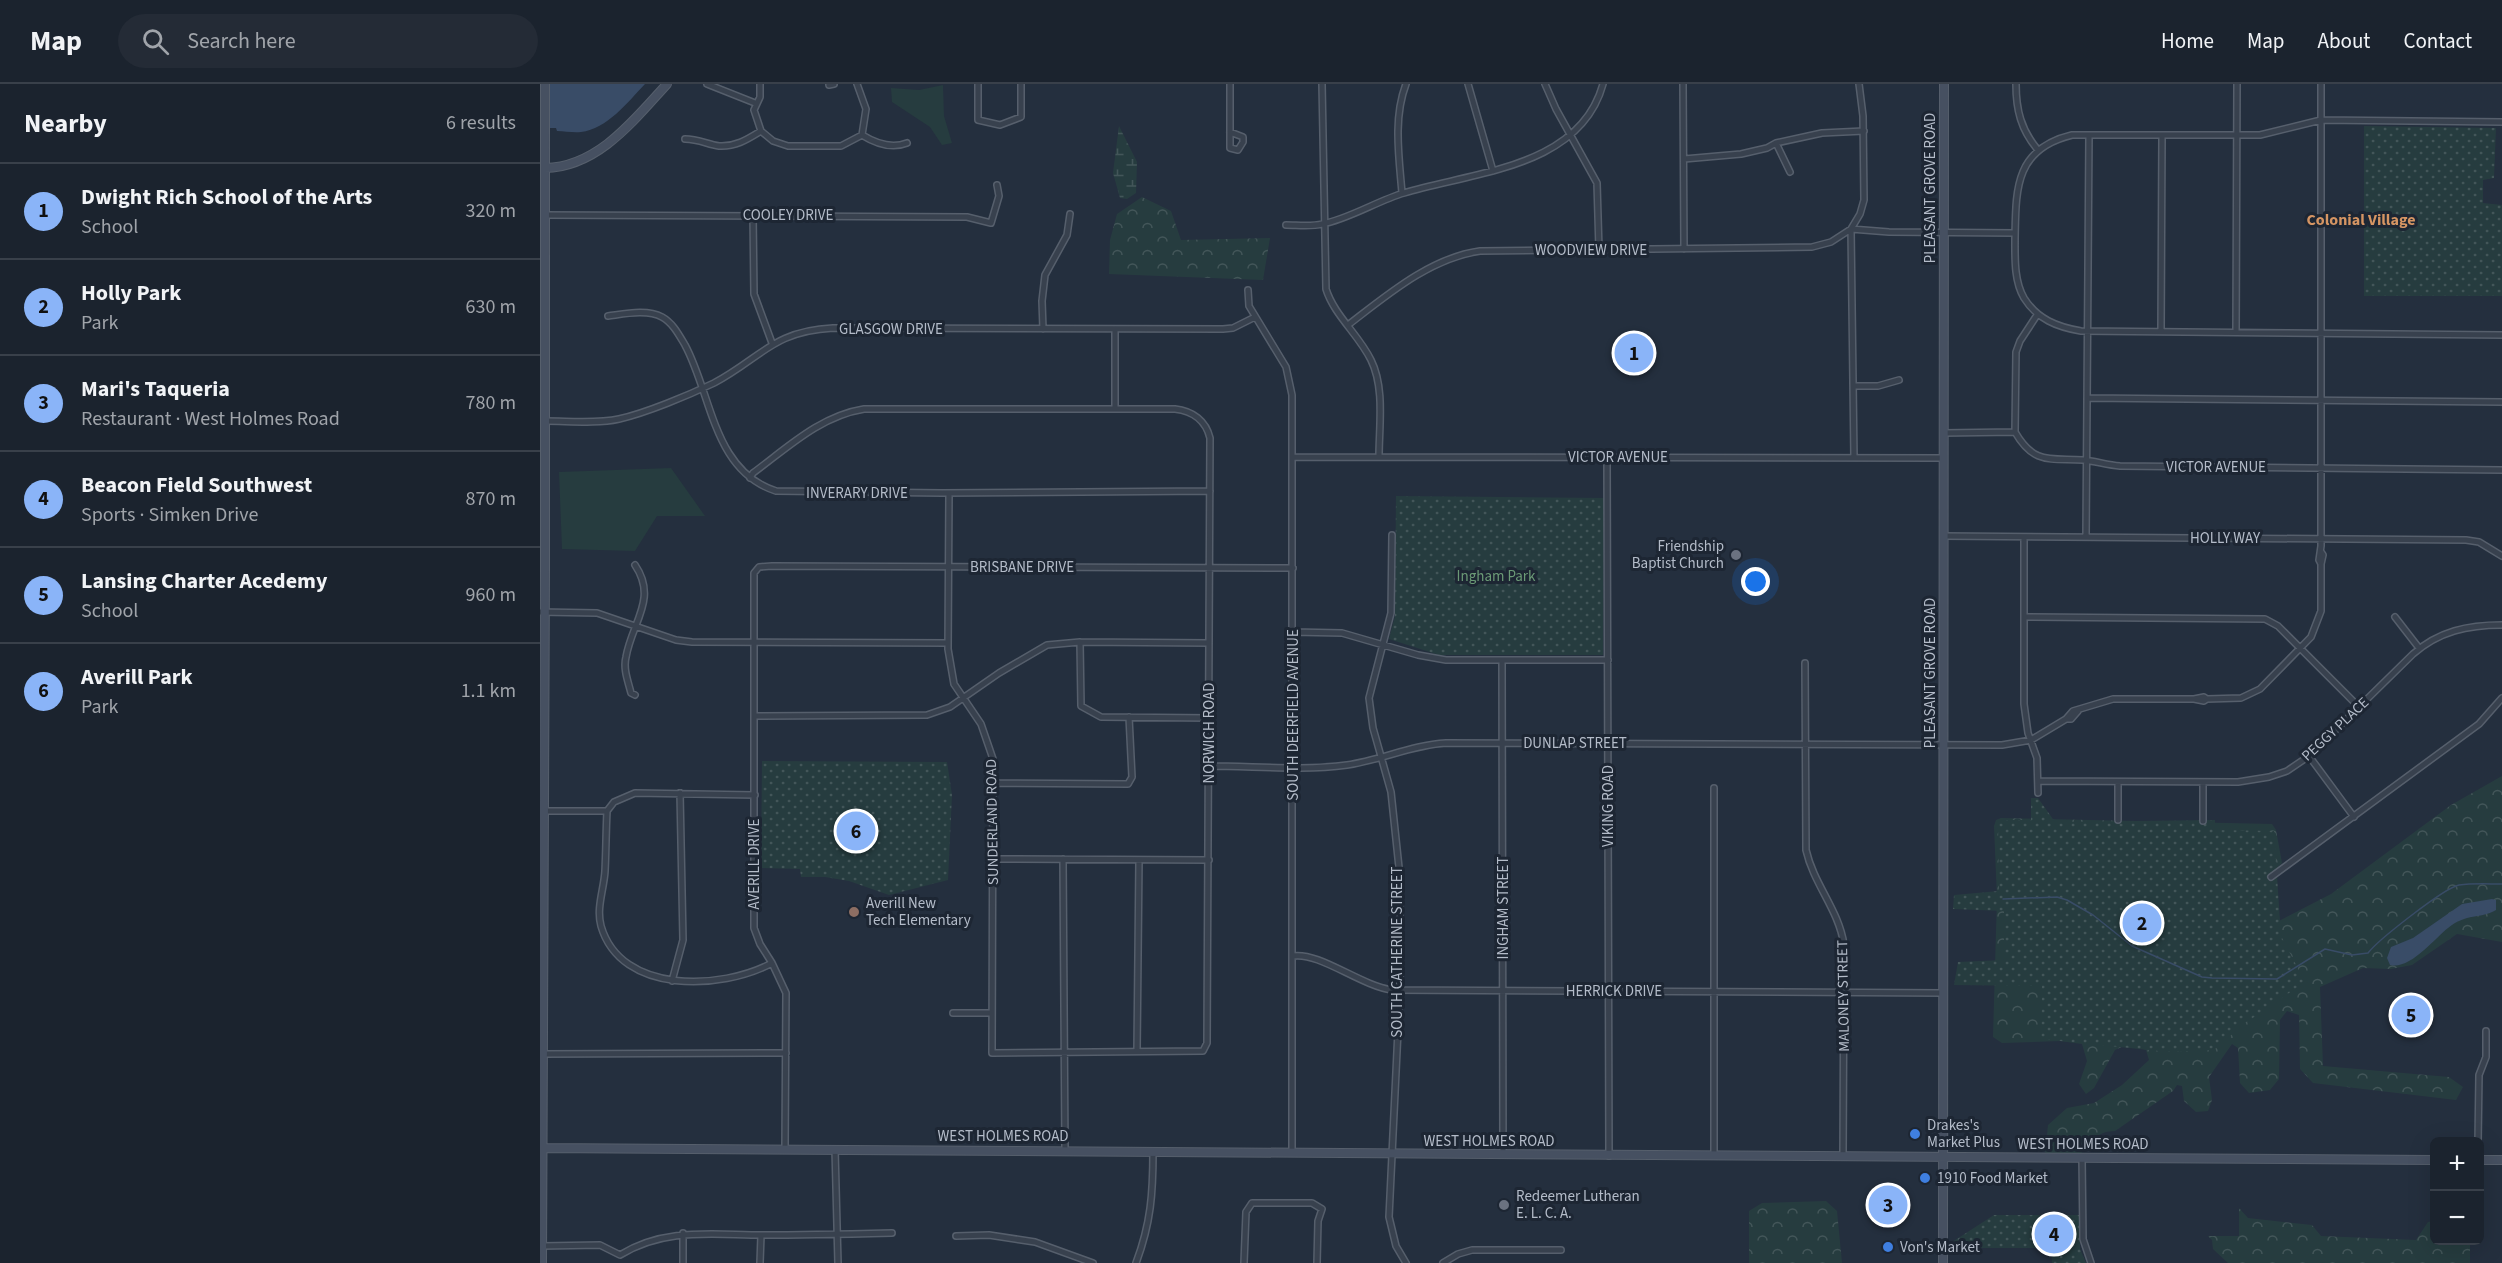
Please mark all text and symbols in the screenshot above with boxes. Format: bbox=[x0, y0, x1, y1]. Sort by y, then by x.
search box bbox=[118, 14, 538, 68]
text: Map bbox=[30, 21, 82, 61]
icon: search bbox=[139, 25, 172, 58]
text: Search here bbox=[187, 25, 296, 57]
text: Home bbox=[2161, 26, 2214, 56]
text: Map bbox=[2247, 26, 2285, 56]
text: About bbox=[2318, 26, 2370, 56]
text: Contact bbox=[2403, 26, 2472, 56]
text: Nearby bbox=[24, 105, 107, 142]
text: 6 results bbox=[446, 109, 516, 137]
street label: PLEASANT GROVE ROAD bbox=[1920, 113, 1941, 263]
text: Dwight Rich School of the Arts bbox=[81, 181, 372, 213]
text: 1 bbox=[38, 197, 49, 225]
text: 320 m bbox=[466, 197, 516, 225]
street label: COOLEY DRIVE bbox=[743, 205, 833, 226]
district label: Colonial Village bbox=[2307, 209, 2415, 231]
text: School bbox=[81, 213, 138, 241]
street label: WOODVIEW DRIVE bbox=[1535, 240, 1647, 261]
text: Holly Park bbox=[81, 277, 181, 309]
text: 2 bbox=[38, 293, 49, 321]
text: 630 m bbox=[466, 293, 516, 321]
text: Park bbox=[81, 309, 118, 337]
street label: GLASGOW DRIVE bbox=[839, 319, 943, 340]
pin: 1 bbox=[1614, 330, 1654, 376]
text: Mari's Taqueria bbox=[81, 373, 230, 405]
text: 3 bbox=[38, 389, 49, 417]
text: 780 m bbox=[466, 389, 516, 417]
text: Restaurant · West Holmes Road bbox=[81, 405, 340, 433]
street label: VICTOR AVENUE bbox=[1568, 447, 1668, 468]
street label: VICTOR AVENUE bbox=[2166, 457, 2266, 478]
text: Beacon Field Southwest bbox=[81, 469, 312, 501]
street label: INVERARY DRIVE bbox=[806, 483, 908, 504]
text: 4 bbox=[38, 485, 49, 513]
text: 870 m bbox=[466, 485, 516, 513]
text: Sports · Simken Drive bbox=[81, 501, 258, 529]
street label: HOLLY WAY bbox=[2190, 528, 2261, 549]
place label: Friendship Baptist Church bbox=[1632, 536, 1724, 574]
marker: Friendship Baptist Church bbox=[1729, 548, 1743, 562]
street label: BRISBANE DRIVE bbox=[970, 557, 1074, 578]
text: Lansing Charter Acedemy bbox=[81, 565, 327, 597]
park label: Ingham Park bbox=[1457, 566, 1536, 587]
your location bbox=[1741, 567, 1770, 596]
text: 5 bbox=[38, 581, 49, 609]
text: 960 m bbox=[466, 581, 516, 609]
text: School bbox=[81, 597, 138, 625]
street label: PLEASANT GROVE ROAD bbox=[1920, 598, 1941, 748]
street label: SOUTH DEERFIELD AVENUE bbox=[1283, 629, 1304, 801]
text: Averill Park bbox=[81, 661, 193, 693]
text: 6 bbox=[38, 677, 49, 705]
text: 1.1 km bbox=[461, 677, 516, 705]
street label: NORWICH ROAD bbox=[1199, 682, 1220, 784]
text: Park bbox=[81, 693, 118, 721]
street label: PEGGY PLACE bbox=[2297, 693, 2374, 766]
street label: DUNLAP STREET bbox=[1523, 733, 1627, 754]
street label: SUNDERLAND ROAD bbox=[981, 759, 1004, 885]
street label: VIKING ROAD bbox=[1598, 765, 1619, 847]
pin: 6 bbox=[836, 808, 876, 854]
street label: AVERILL DRIVE bbox=[744, 818, 765, 909]
street label: INGHAM STREET bbox=[1493, 857, 1514, 959]
street label: SOUTH CATHERINE STREET bbox=[1387, 866, 1408, 1038]
place label: Averill New Tech Elementary bbox=[866, 893, 971, 931]
pin: 2 bbox=[2122, 900, 2162, 946]
marker: Averill New Tech Elementary bbox=[847, 905, 861, 919]
street label: MALONEY STREET bbox=[1832, 940, 1855, 1052]
street label: HERRICK DRIVE bbox=[1566, 981, 1662, 1002]
pin: 5 bbox=[2392, 992, 2430, 1038]
place label: Drakes's Market Plus bbox=[1927, 1115, 2000, 1153]
street label: WEST HOLMES ROAD bbox=[937, 1126, 1069, 1147]
marker: Drakes's Market Plus bbox=[1908, 1127, 1922, 1141]
street label: WEST HOLMES ROAD bbox=[1423, 1131, 1555, 1152]
street label: WEST HOLMES ROAD bbox=[2017, 1134, 2149, 1155]
map controls bbox=[2430, 1137, 2484, 1245]
button: + bbox=[2430, 1137, 2484, 1191]
place label: 1910 Food Market bbox=[1937, 1168, 2048, 1189]
marker: 1910 Food Market bbox=[1918, 1171, 1932, 1185]
pin: 3 bbox=[1868, 1182, 1908, 1228]
place label: Redeemer Lutheran E. L. C. A. bbox=[1516, 1186, 1640, 1224]
button: − bbox=[2430, 1191, 2484, 1245]
marker: Redeemer Lutheran E. L. C. A. bbox=[1497, 1198, 1511, 1212]
pin: 4 bbox=[2034, 1212, 2074, 1256]
place label: Von's Market bbox=[1900, 1237, 1980, 1258]
marker: Von's Market bbox=[1881, 1240, 1895, 1254]

